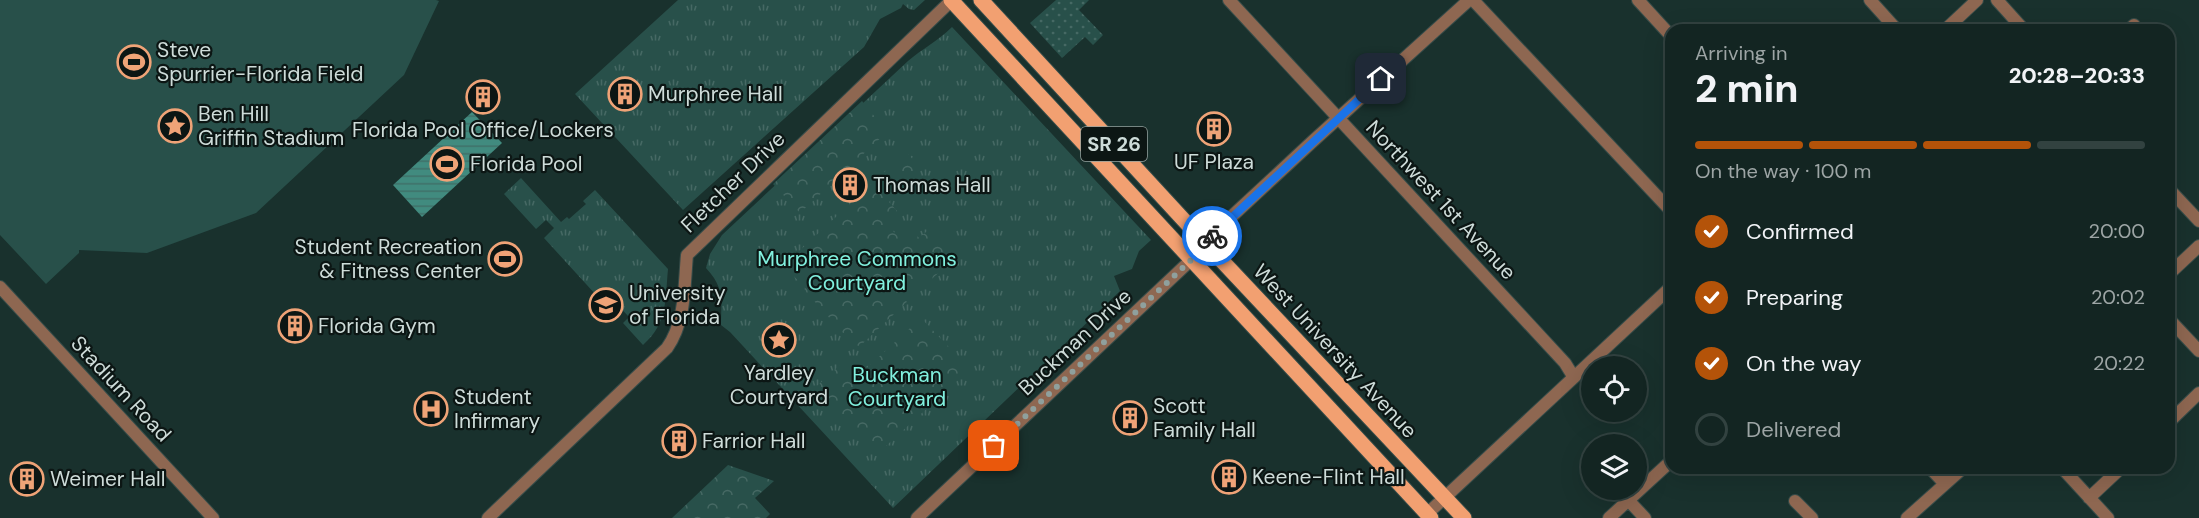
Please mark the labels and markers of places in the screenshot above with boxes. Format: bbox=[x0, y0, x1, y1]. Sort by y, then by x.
place label: Steve Spurrier-Florida Field bbox=[157, 36, 363, 88]
sports icon: Steve Spurrier-Florida Field bbox=[116, 44, 152, 80]
pin bbox=[1355, 53, 1406, 104]
building icon: Murphree Hall bbox=[607, 76, 643, 112]
building icon: Florida Pool Office/Lockers bbox=[465, 79, 501, 115]
place label: Murphree Hall bbox=[648, 80, 783, 108]
place label: Ben Hill Griffin Stadium bbox=[198, 100, 344, 152]
place icon: Ben Hill Griffin Stadium bbox=[157, 108, 193, 144]
building icon: UF Plaza bbox=[1196, 111, 1232, 147]
place label: Florida Pool Office/Lockers bbox=[352, 116, 614, 144]
sports icon: Florida Pool bbox=[429, 146, 465, 182]
place label: UF Plaza bbox=[1174, 148, 1254, 176]
place label: Florida Pool bbox=[470, 150, 583, 178]
building icon: Thomas Hall bbox=[832, 167, 868, 203]
place label: Thomas Hall bbox=[873, 171, 991, 199]
place label: Student Recreation & Fitness Center bbox=[295, 233, 482, 285]
sports icon: Student Recreation & Fitness Center bbox=[487, 241, 523, 277]
place label: University of Florida bbox=[629, 279, 726, 331]
school or university icon: University of Florida bbox=[588, 287, 624, 323]
building icon: Florida Gym bbox=[277, 308, 313, 344]
place label: Florida Gym bbox=[318, 312, 436, 340]
place icon: Yardley Courtyard bbox=[761, 322, 797, 358]
place label: Yardley Courtyard bbox=[730, 359, 828, 411]
place label: Student Infirmary bbox=[454, 383, 540, 435]
hospital icon: Student Infirmary bbox=[413, 391, 449, 427]
place label: Scott Family Hall bbox=[1153, 392, 1256, 444]
building icon: Scott Family Hall bbox=[1112, 400, 1148, 436]
pin bbox=[968, 420, 1019, 471]
building icon: Farrior Hall bbox=[661, 423, 697, 459]
place label: Farrior Hall bbox=[702, 427, 805, 455]
building icon: Keene-Flint Hall bbox=[1211, 459, 1247, 495]
building icon: Weimer Hall bbox=[9, 461, 45, 497]
place label: Keene-Flint Hall bbox=[1252, 463, 1405, 491]
place label: Weimer Hall bbox=[50, 465, 165, 493]

